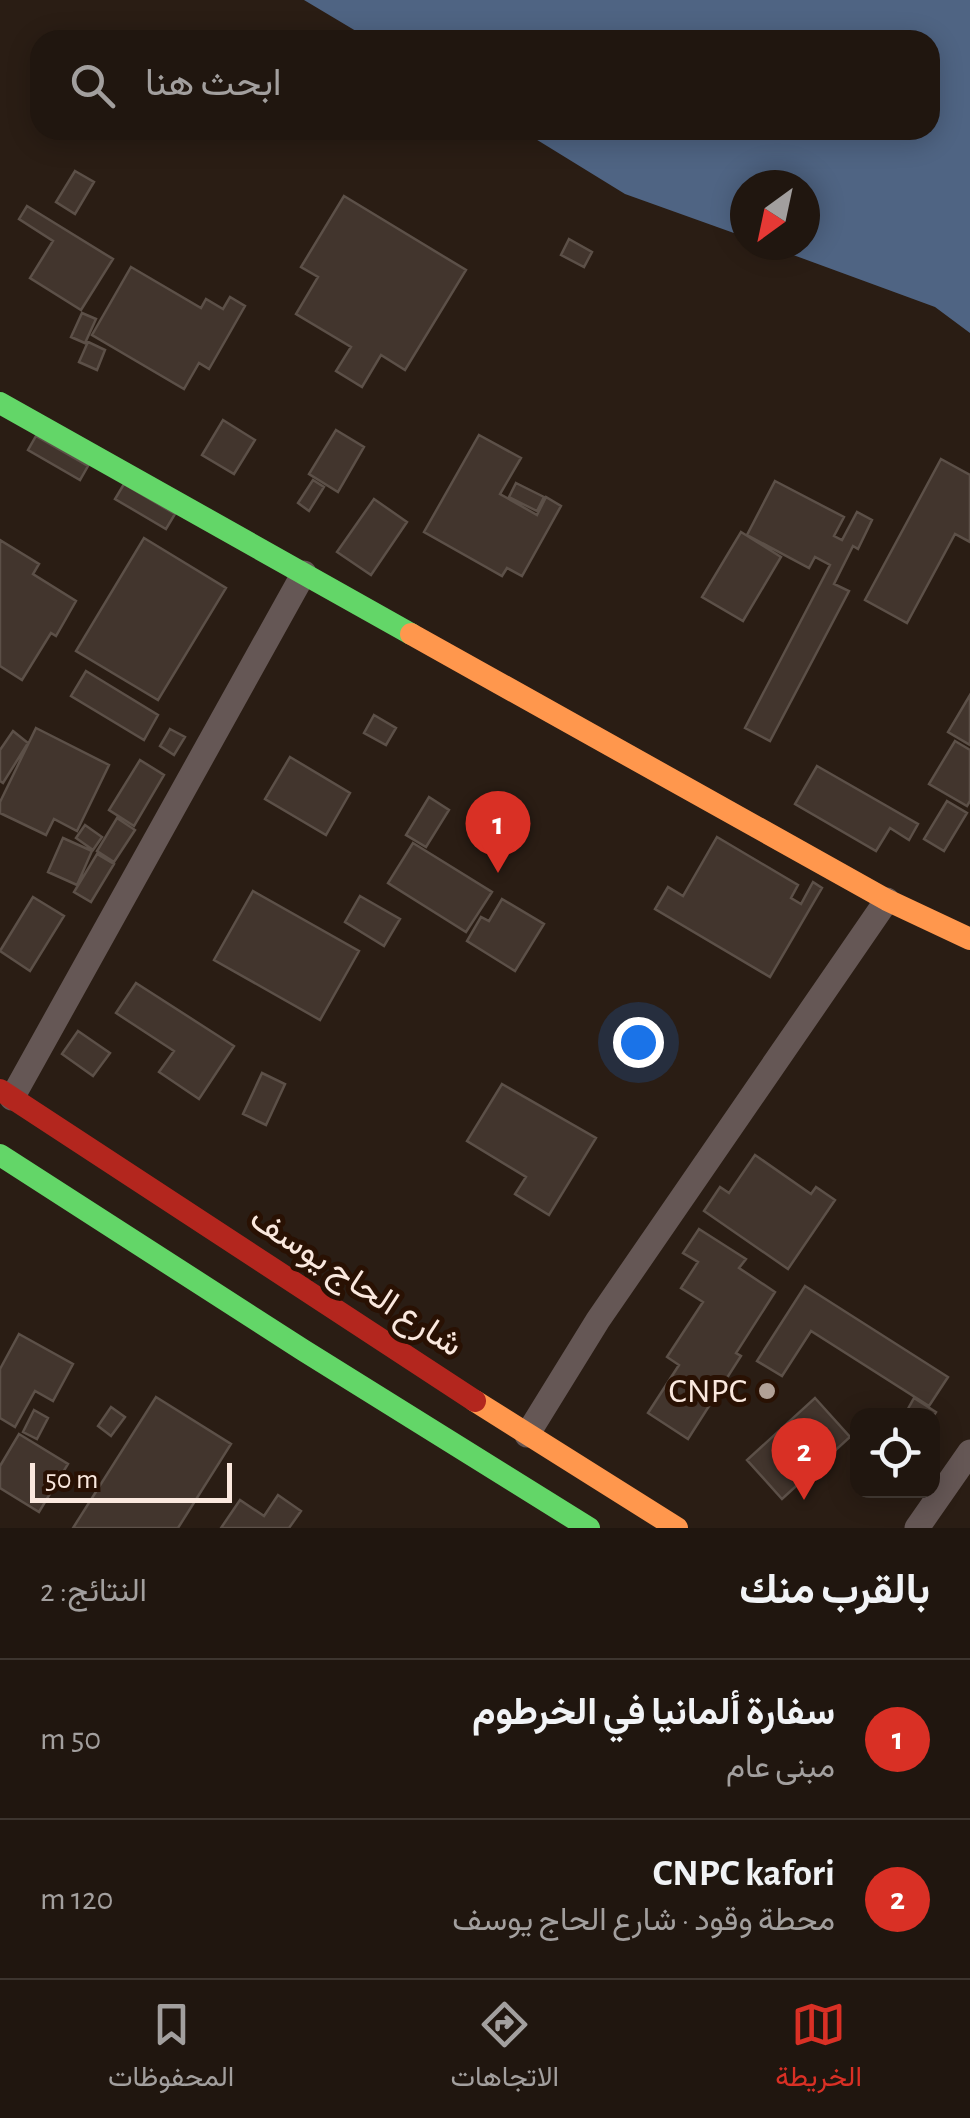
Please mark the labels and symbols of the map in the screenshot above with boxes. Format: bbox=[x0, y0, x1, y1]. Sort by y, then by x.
north arrow bbox=[730, 170, 820, 260]
pin: 1 bbox=[466, 790, 530, 873]
your location bbox=[613, 1017, 664, 1068]
street label: شارع الحاج يوسف bbox=[241, 1201, 468, 1368]
place label: CNPC bbox=[668, 1374, 747, 1409]
marker: CNPC bbox=[756, 1380, 778, 1402]
pin: 2 bbox=[772, 1418, 836, 1500]
scale bar bbox=[30, 1458, 232, 1502]

